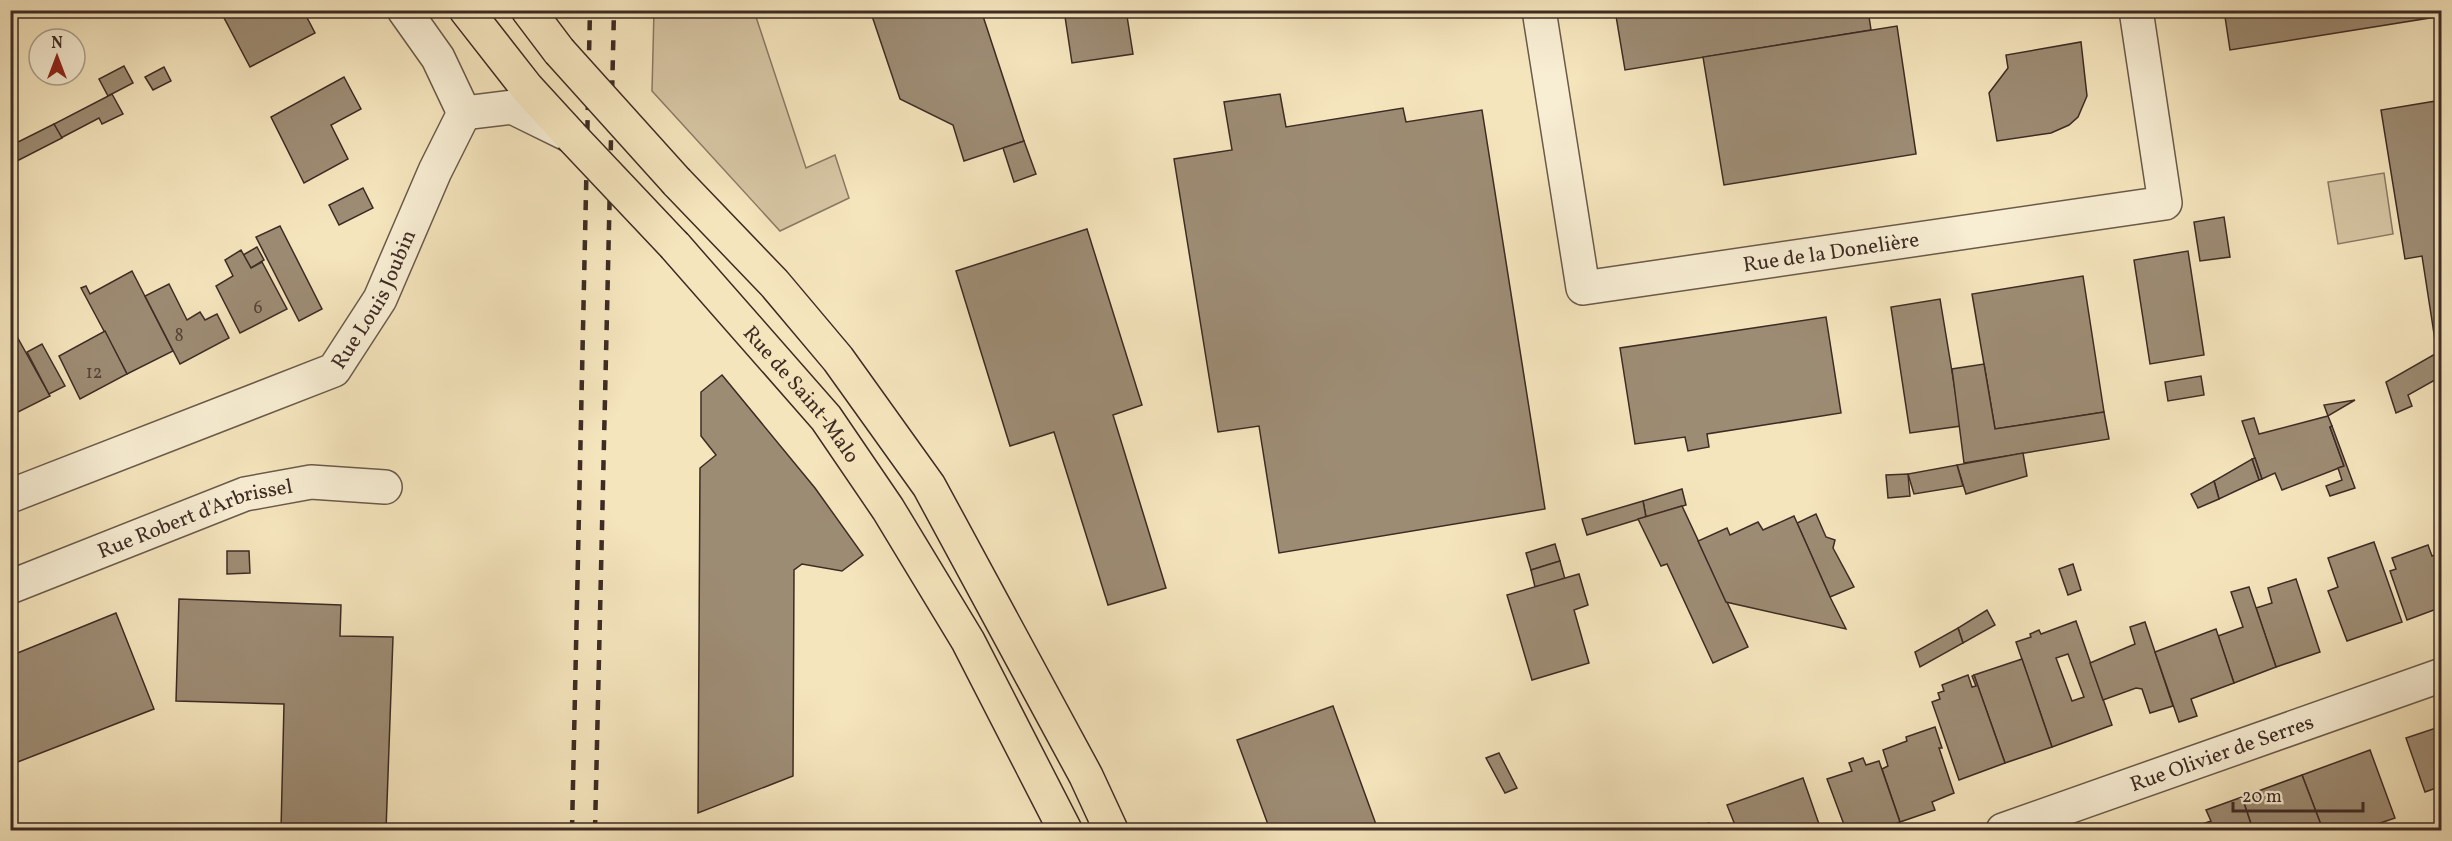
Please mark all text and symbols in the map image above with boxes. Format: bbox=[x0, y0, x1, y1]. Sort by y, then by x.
north arrow bbox=[27, 27, 87, 87]
text: N bbox=[51, 33, 63, 55]
street label: Rue Louis Joubin bbox=[325, 226, 424, 375]
street label: Rue de la Donelière bbox=[1741, 226, 1921, 280]
house number: 6 bbox=[253, 296, 263, 321]
street label: Rue de Saint-Malo bbox=[735, 320, 866, 469]
house number: 8 bbox=[174, 324, 184, 349]
house number: 12 bbox=[86, 361, 102, 386]
street label: Rue Robert d'Arbrissel bbox=[94, 473, 295, 567]
street label: Rue Olivier de Serres bbox=[2126, 708, 2318, 800]
scale bar bbox=[2233, 775, 2364, 813]
text: 20 m bbox=[2242, 785, 2282, 810]

